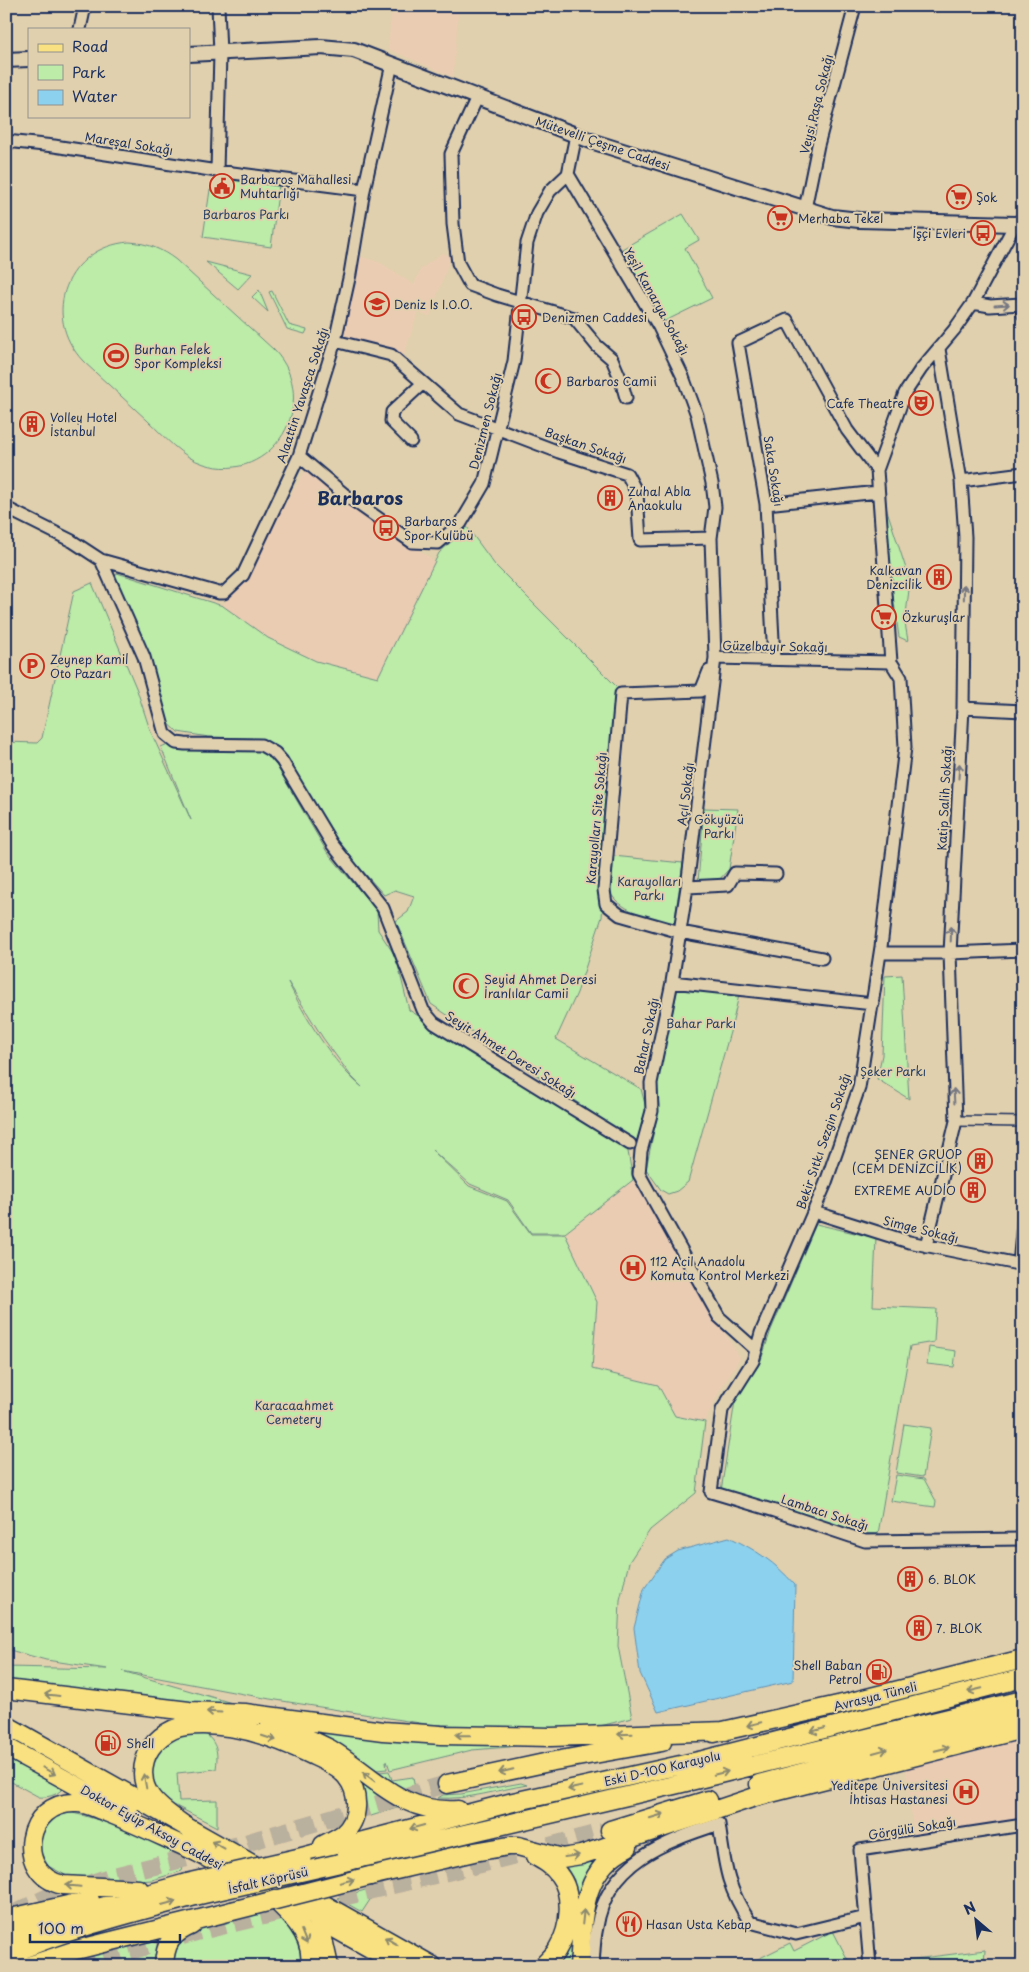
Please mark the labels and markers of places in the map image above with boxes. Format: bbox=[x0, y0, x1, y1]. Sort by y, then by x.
place label: Barbaros Mahallesi Muhtarlığı bbox=[240, 170, 351, 202]
public building icon: Barbaros Mahallesi Muhtarlığı bbox=[209, 173, 235, 199]
supermarket icon: Şok bbox=[946, 184, 972, 210]
place label: Şok bbox=[976, 188, 998, 206]
supermarket icon: Merhaba Tekel bbox=[767, 205, 793, 231]
place label: Merhaba Tekel bbox=[798, 209, 883, 227]
bus stop icon: İşçi Evleri bbox=[970, 220, 996, 246]
place label: İşçi Evleri bbox=[912, 224, 966, 242]
school or university icon: Deniz Is I.O.O. bbox=[364, 291, 390, 317]
place label: Deniz Is I.O.O. bbox=[394, 295, 473, 313]
bus stop icon: Denizmen Caddesi bbox=[511, 304, 537, 330]
place label: Denizmen Caddesi bbox=[542, 308, 647, 326]
place label: Burhan Felek Spor Kompleksi bbox=[134, 340, 222, 372]
sports icon: Burhan Felek Spor Kompleksi bbox=[103, 343, 129, 369]
mosque icon: Barbaros Camii bbox=[535, 368, 561, 394]
place label: Barbaros Camii bbox=[566, 372, 657, 390]
theatre icon: Cafe Theatre bbox=[908, 390, 934, 416]
place label: Cafe Theatre bbox=[827, 394, 904, 412]
place label: Volley Hotel İstanbul bbox=[50, 408, 117, 440]
building icon: Volley Hotel İstanbul bbox=[19, 411, 45, 437]
place label: Zuhal Abla Anaokulu bbox=[628, 482, 691, 514]
building icon: Zuhal Abla Anaokulu bbox=[597, 485, 623, 511]
place label: Barbaros Spor Kulübü bbox=[404, 512, 474, 544]
bus stop icon: Barbaros Spor Kulübü bbox=[373, 515, 399, 541]
place label: Kalkavan Denizcilik bbox=[866, 561, 922, 593]
building icon: Kalkavan Denizcilik bbox=[926, 564, 952, 590]
supermarket icon: Özkuruşlar bbox=[871, 604, 897, 630]
place label: Özkuruşlar bbox=[902, 608, 966, 626]
place label: Zeynep Kamil Oto Pazarı bbox=[50, 650, 128, 682]
parking icon: Zeynep Kamil Oto Pazarı bbox=[19, 653, 45, 679]
place label: Seyid Ahmet Deresi İranlılar Camii bbox=[484, 970, 597, 1002]
mosque icon: Seyid Ahmet Deresi İranlılar Camii bbox=[453, 973, 479, 999]
place label: ŞENER GRUOP (CEM DENİZCİLİK) bbox=[852, 1145, 962, 1177]
building icon: ŞENER GRUOP (CEM DENİZCİLİK) bbox=[967, 1148, 993, 1174]
building icon: EXTREME AUDİO bbox=[960, 1177, 986, 1203]
place label: EXTREME AUDİO bbox=[854, 1181, 956, 1199]
place label: 112 Acil Anadolu Komuta Kontrol Merkezi bbox=[650, 1252, 789, 1284]
hospital icon: 112 Acil Anadolu Komuta Kontrol Merkezi bbox=[620, 1255, 646, 1281]
building icon: 6. BLOK bbox=[897, 1566, 923, 1592]
place label: 6. BLOK bbox=[928, 1570, 976, 1588]
building icon: 7. BLOK bbox=[906, 1615, 932, 1641]
place label: 7. BLOK bbox=[936, 1619, 982, 1637]
place label: Shell Baban Petrol bbox=[793, 1656, 862, 1688]
fuel station icon: Shell Baban Petrol bbox=[866, 1659, 892, 1685]
fuel station icon: Shell bbox=[95, 1730, 121, 1756]
place label: Shell bbox=[126, 1734, 154, 1752]
place label: Yeditepe Üniversitesi İhtisas Hastanesi bbox=[831, 1776, 948, 1808]
hospital icon: Yeditepe Üniversitesi İhtisas Hastanesi bbox=[953, 1779, 979, 1805]
restaurant icon: Hasan Usta Kebap bbox=[616, 1911, 642, 1937]
place label: Hasan Usta Kebap bbox=[646, 1915, 751, 1933]

